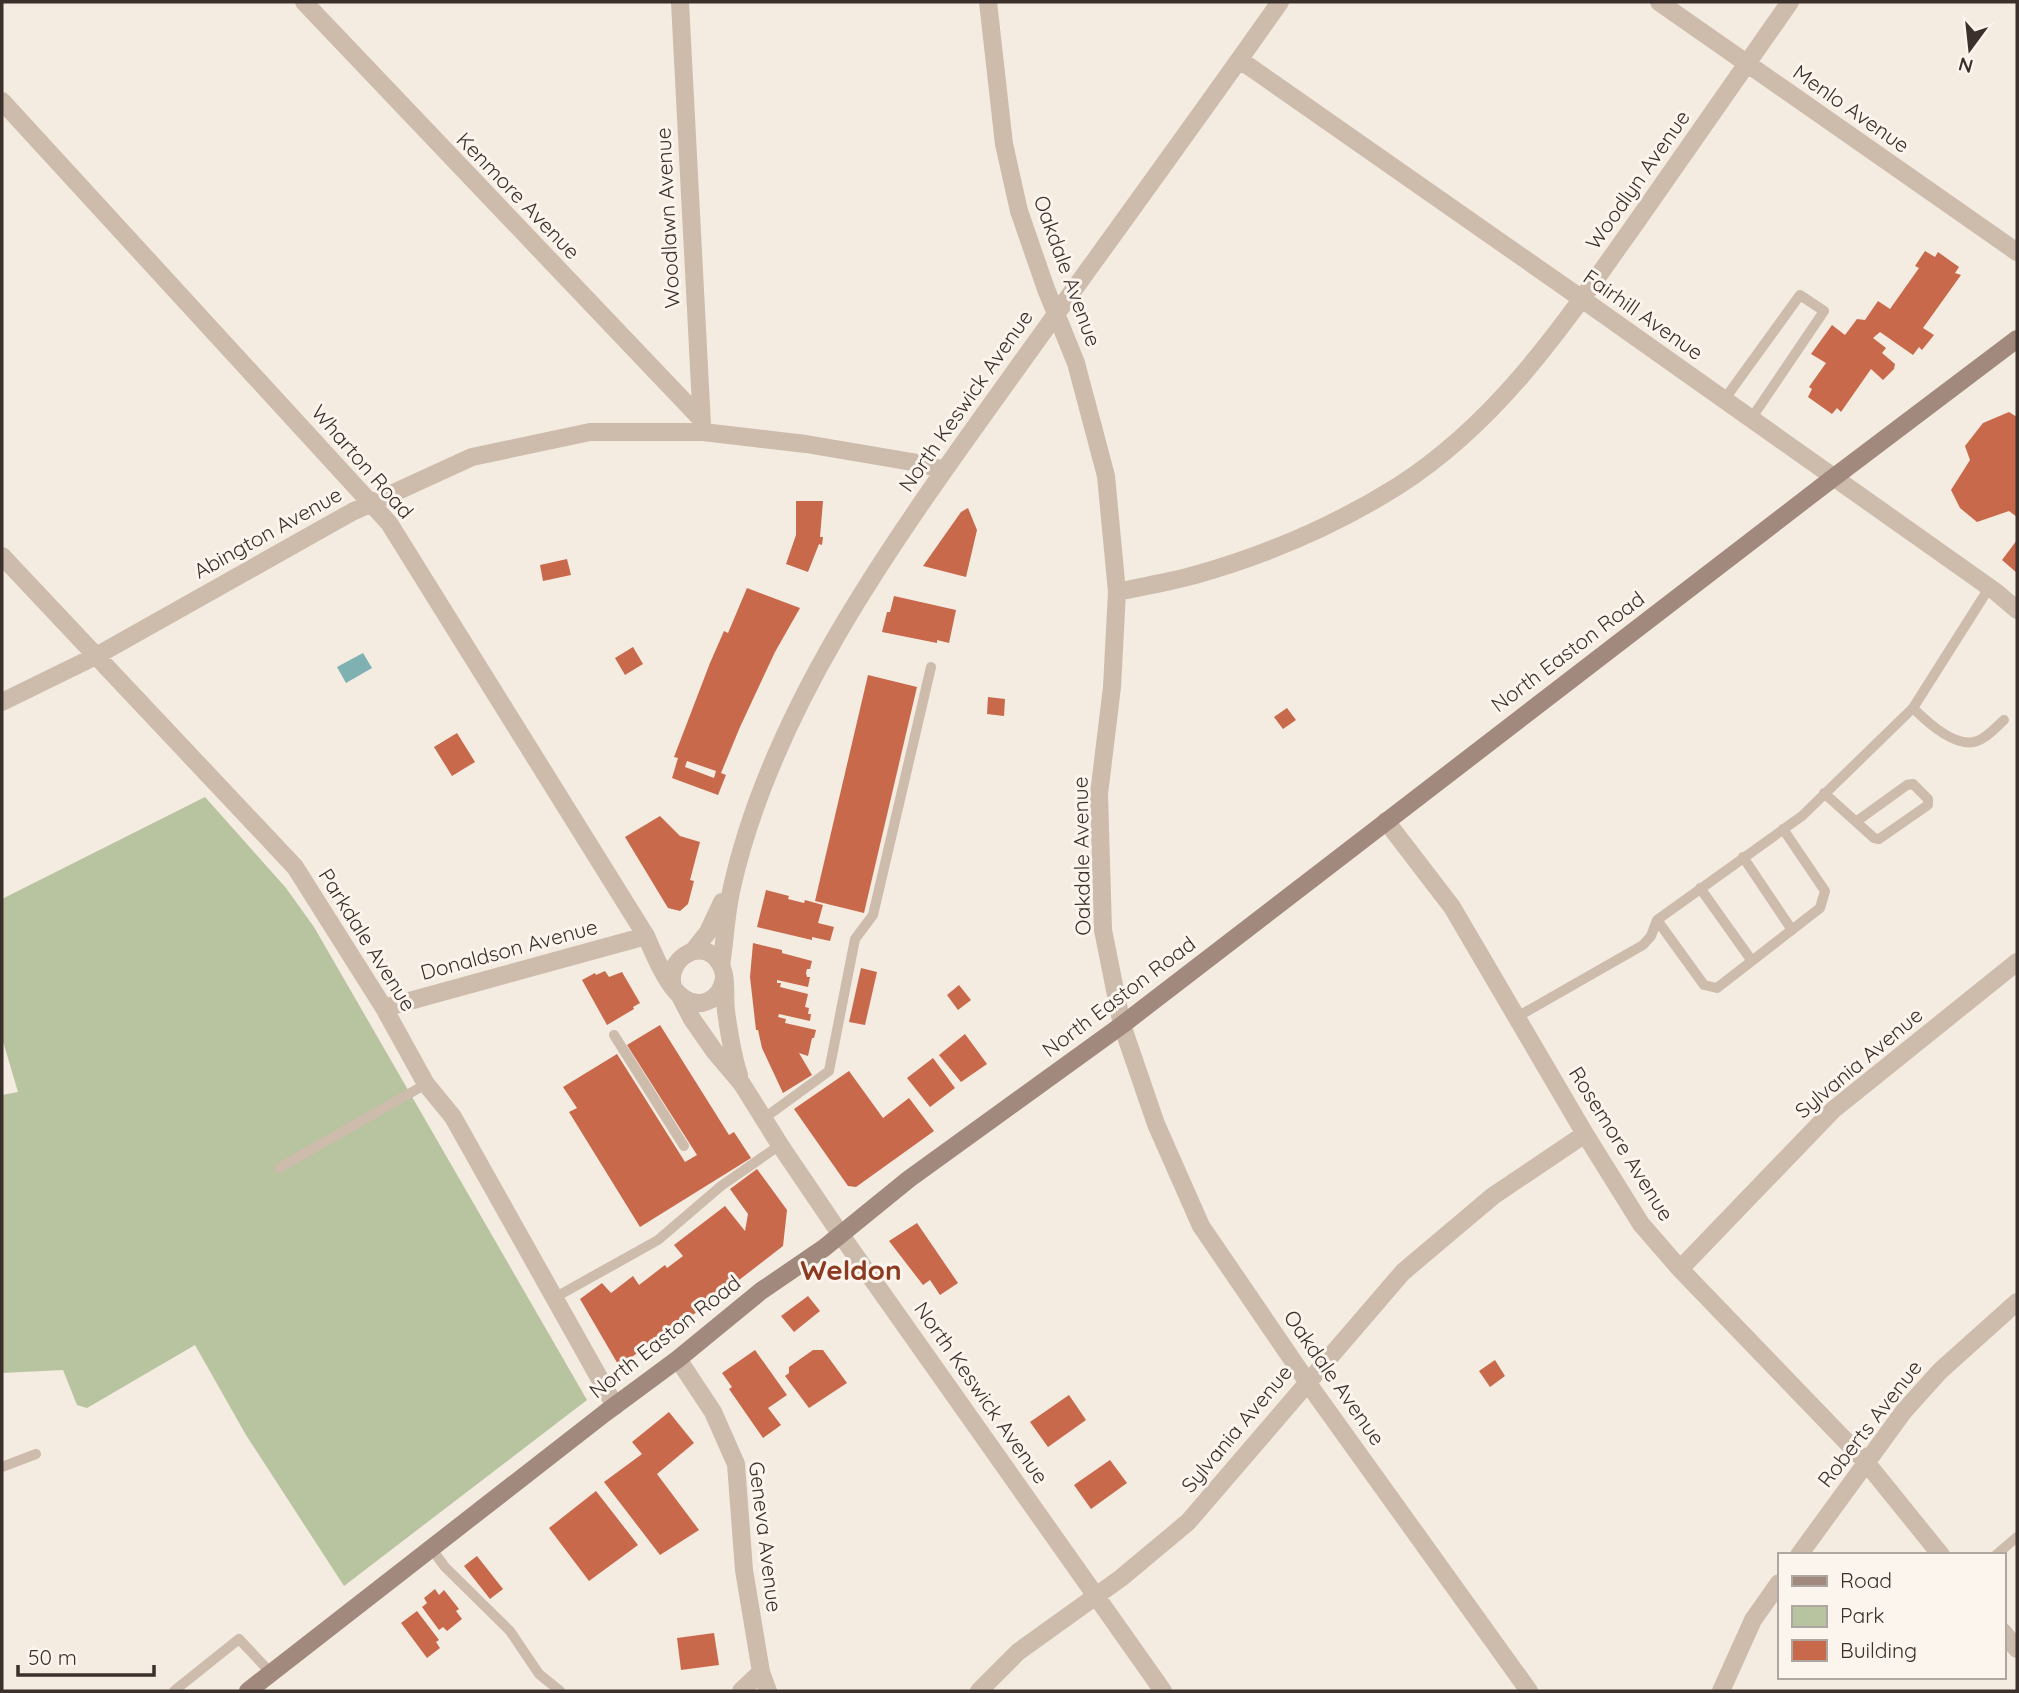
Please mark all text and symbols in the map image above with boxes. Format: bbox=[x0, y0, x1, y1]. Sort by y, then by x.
north arrow bbox=[1935, 14, 2005, 84]
text: N bbox=[1956, 52, 1975, 79]
street label: Menlo Avenue bbox=[1788, 58, 1915, 158]
street label: Woodlyn Avenue bbox=[1579, 105, 1695, 254]
street label: Kenmore Avenue bbox=[451, 126, 586, 264]
street label: Woodlawn Avenue bbox=[649, 127, 685, 309]
street label: Oakdale Avenue bbox=[1029, 191, 1107, 350]
street label: Fairhill Avenue bbox=[1579, 263, 1709, 365]
street label: North Keswick Avenue bbox=[893, 304, 1038, 496]
street label: Wharton Road bbox=[306, 399, 419, 524]
street label: Abington Avenue bbox=[189, 481, 346, 584]
street label: North Easton Road bbox=[1486, 585, 1649, 717]
street label: Oakdale Avenue bbox=[1067, 776, 1095, 936]
street label: Parkdale Avenue bbox=[314, 863, 422, 1016]
street label: Donaldson Avenue bbox=[417, 913, 600, 985]
street label: North Easton Road bbox=[1037, 930, 1200, 1062]
street label: Sylvania Avenue bbox=[1789, 1001, 1928, 1123]
street label: Rosemore Avenue bbox=[1564, 1061, 1680, 1226]
district label: Weldon bbox=[800, 1252, 902, 1287]
street label: North Easton Road bbox=[583, 1269, 745, 1403]
street label: North Keswick Avenue bbox=[909, 1296, 1054, 1488]
street label: Oakdale Avenue bbox=[1279, 1305, 1391, 1450]
street label: Roberts Avenue bbox=[1811, 1355, 1927, 1492]
street label: Sylvania Avenue bbox=[1175, 1359, 1297, 1498]
street label: Geneva Avenue bbox=[744, 1460, 788, 1614]
legend bbox=[1778, 1553, 2005, 1679]
text: Road bbox=[1840, 1567, 1892, 1593]
text: Park bbox=[1840, 1602, 1884, 1628]
scale bar bbox=[18, 1634, 154, 1678]
text: Building bbox=[1840, 1637, 1917, 1663]
text: 50 m bbox=[28, 1644, 77, 1670]

